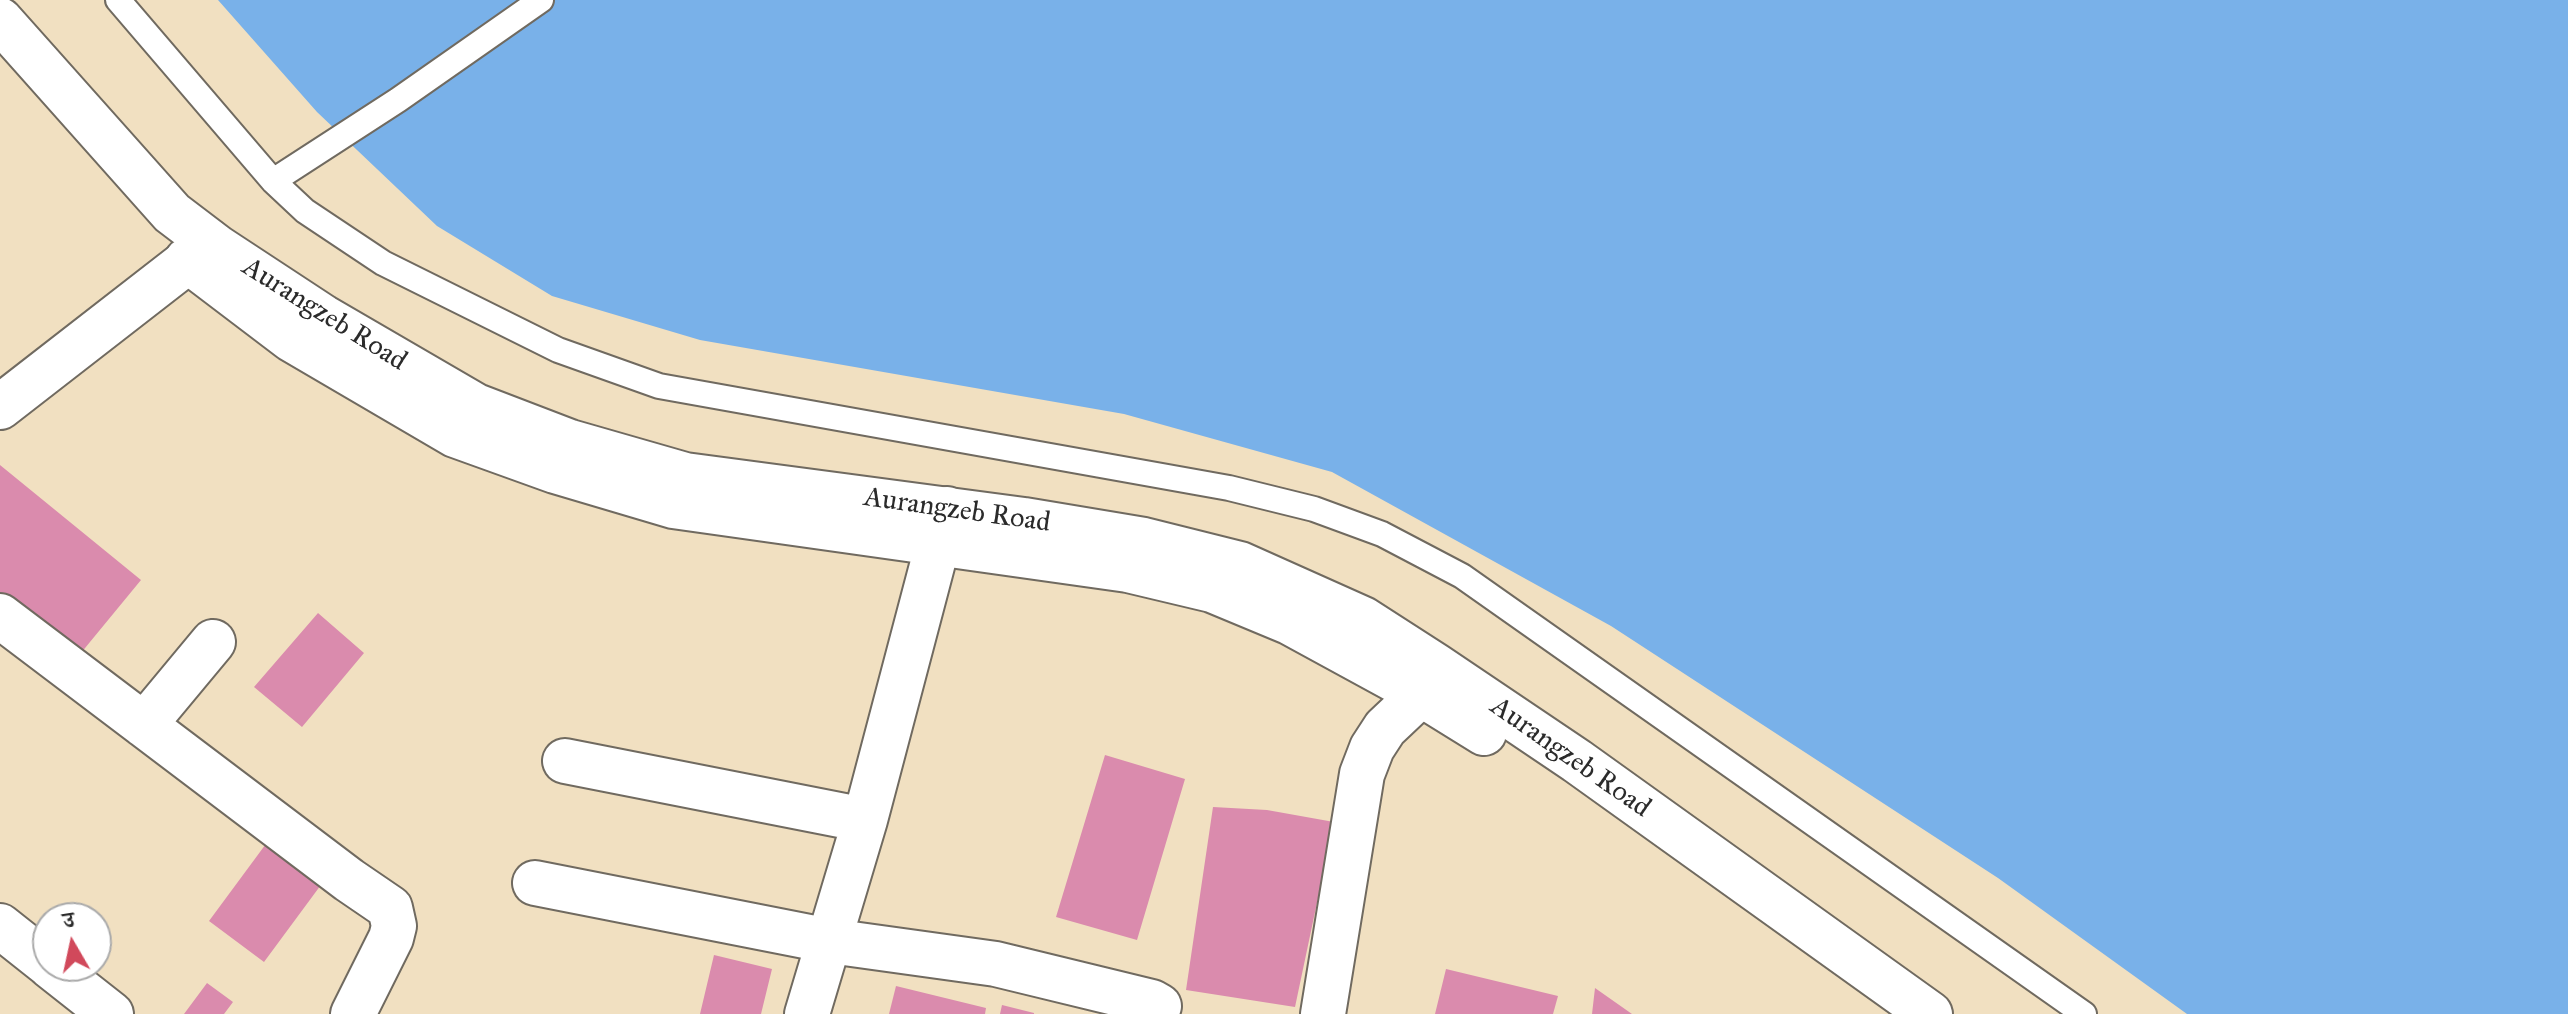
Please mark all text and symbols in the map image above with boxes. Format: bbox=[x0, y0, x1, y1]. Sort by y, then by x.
street label: Aurangzeb Road bbox=[235, 251, 413, 379]
street label: Aurangzeb Road bbox=[862, 481, 1052, 541]
street label: Aurangzeb Road bbox=[1483, 690, 1657, 826]
north arrow bbox=[32, 902, 112, 982]
text: उ bbox=[61, 906, 76, 934]

